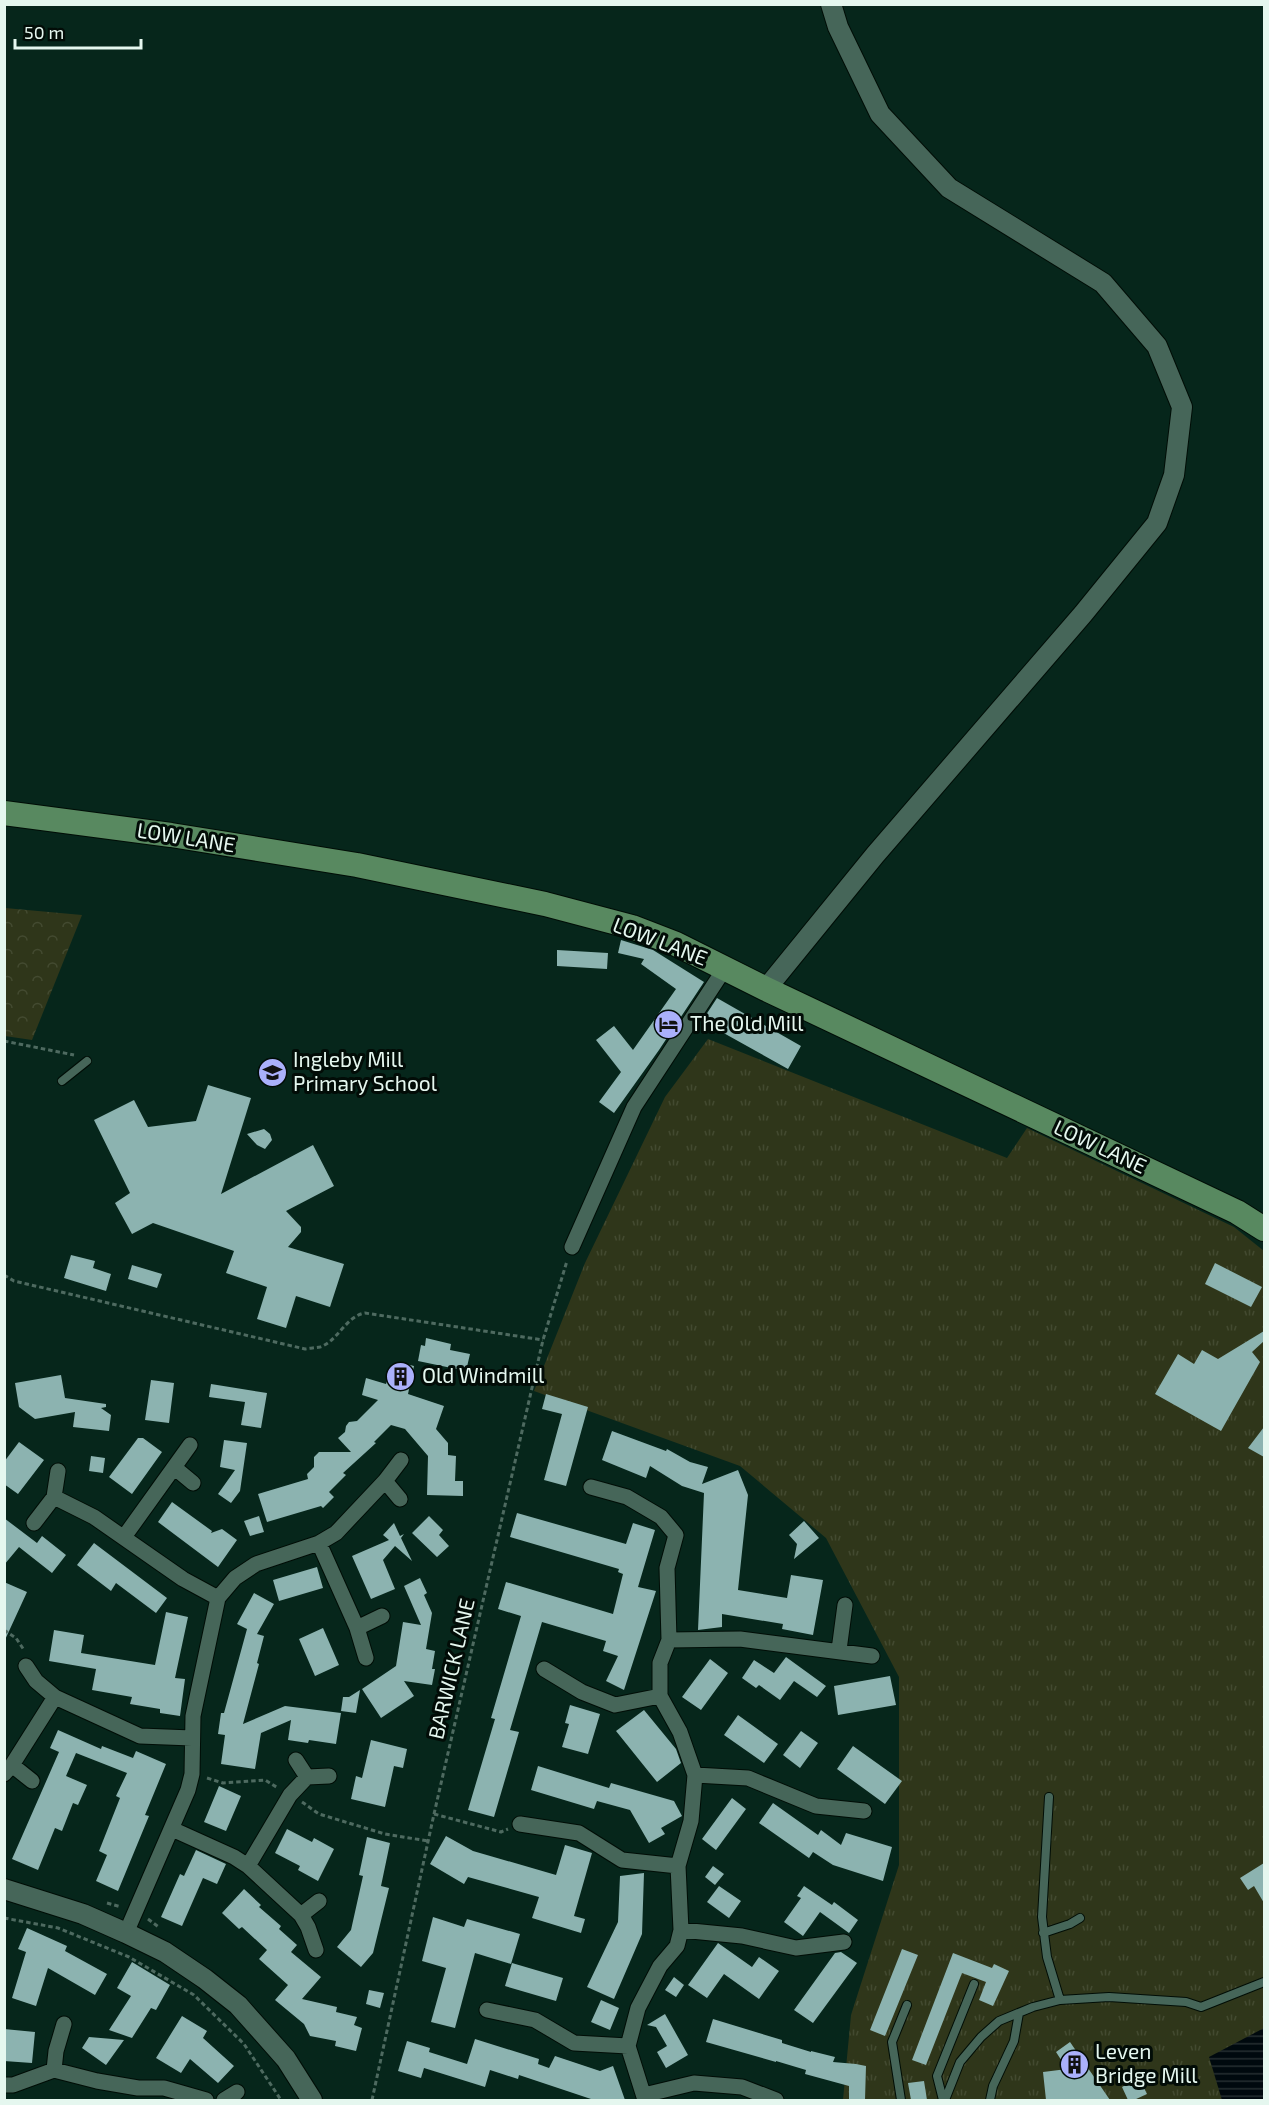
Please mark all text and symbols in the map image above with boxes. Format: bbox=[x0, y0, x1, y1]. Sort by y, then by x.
scale bar bbox=[15, 12, 141, 50]
text: 50 m bbox=[24, 21, 64, 43]
street label: LOW LANE bbox=[135, 816, 237, 857]
street label: LOW LANE bbox=[610, 911, 711, 970]
hotel icon: The Old Mill bbox=[653, 1008, 685, 1040]
place label: The Old Mill bbox=[690, 1010, 804, 1035]
place label: Ingleby Mill Primary School bbox=[293, 1046, 438, 1095]
school or university icon: Ingleby Mill Primary School bbox=[256, 1056, 288, 1088]
street label: LOW LANE bbox=[1050, 1113, 1151, 1178]
building icon: Old Windmill bbox=[385, 1360, 417, 1392]
place label: Old Windmill bbox=[422, 1362, 545, 1387]
street label: BARWICK LANE bbox=[422, 1596, 479, 1742]
place label: Leven Bridge Mill bbox=[1095, 2038, 1198, 2087]
building icon: Leven Bridge Mill bbox=[1058, 2048, 1090, 2080]

